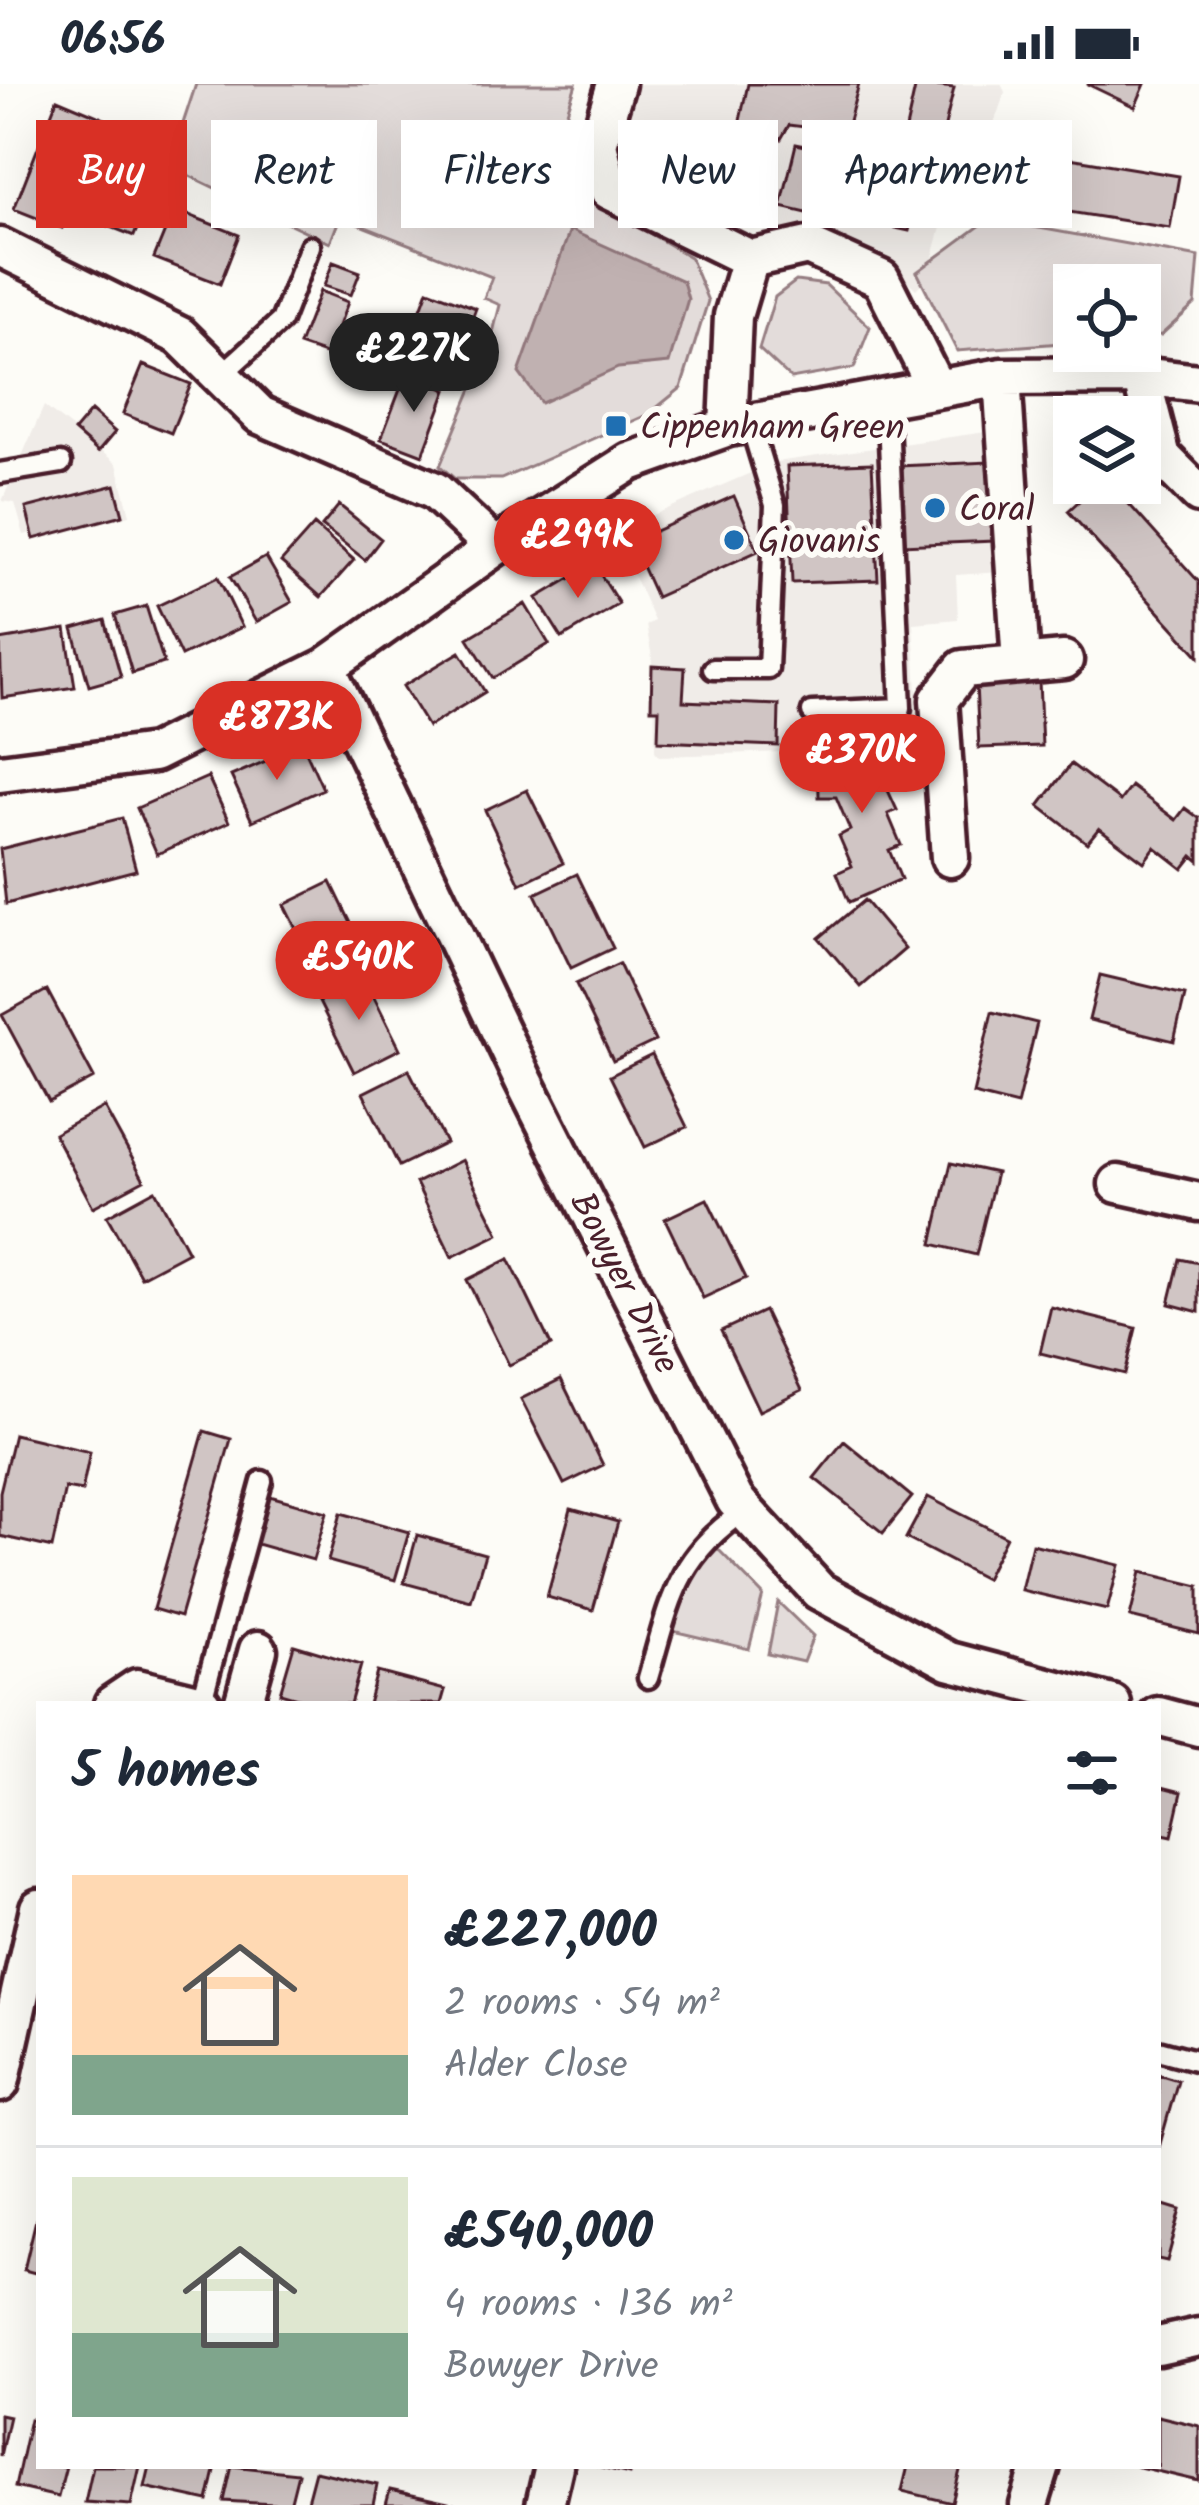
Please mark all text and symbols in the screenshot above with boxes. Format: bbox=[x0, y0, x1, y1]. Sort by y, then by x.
text: 06:56 bbox=[60, 6, 166, 78]
chip: Buy bbox=[36, 120, 187, 228]
chip: Rent bbox=[211, 120, 377, 228]
chip: Filters bbox=[401, 120, 594, 228]
chip: New bbox=[618, 120, 778, 228]
chip: Apartment bbox=[802, 120, 1072, 228]
map controls bbox=[1053, 264, 1161, 504]
button: locate bbox=[1053, 264, 1161, 372]
pin: £227K bbox=[330, 313, 498, 415]
text: £227K bbox=[356, 321, 472, 383]
button: layers bbox=[1053, 396, 1161, 504]
place label: Cippenham Green bbox=[640, 401, 905, 458]
marker: Cippenham Green bbox=[603, 413, 629, 439]
place label: Coral bbox=[959, 483, 1035, 540]
marker: Coral bbox=[922, 495, 948, 521]
pin: £299K bbox=[494, 499, 662, 601]
text: £299K bbox=[521, 507, 635, 569]
place label: Giovanis bbox=[758, 515, 880, 572]
marker: Giovanis bbox=[721, 527, 747, 553]
pin: £873K bbox=[193, 681, 361, 783]
text: £873K bbox=[220, 689, 334, 751]
pin: £370K bbox=[778, 714, 946, 816]
text: £370K bbox=[806, 722, 918, 784]
pin: £540K bbox=[275, 921, 443, 1023]
text: £540K bbox=[302, 929, 416, 991]
street label: Bowyer Drive bbox=[553, 1182, 693, 1385]
text: 5 homes bbox=[72, 1733, 260, 1814]
icon: filters bbox=[1059, 1740, 1125, 1806]
text: £227,000 bbox=[444, 1893, 657, 1974]
icon: home bbox=[168, 1923, 312, 2067]
text: 2 rooms · 54 m² bbox=[444, 1974, 720, 2036]
text: Alder Close bbox=[444, 2036, 628, 2098]
text: £540,000 bbox=[444, 2194, 653, 2275]
icon: home bbox=[168, 2225, 312, 2369]
text: 4 rooms · 136 m² bbox=[444, 2275, 732, 2337]
text: Bowyer Drive bbox=[444, 2337, 659, 2399]

